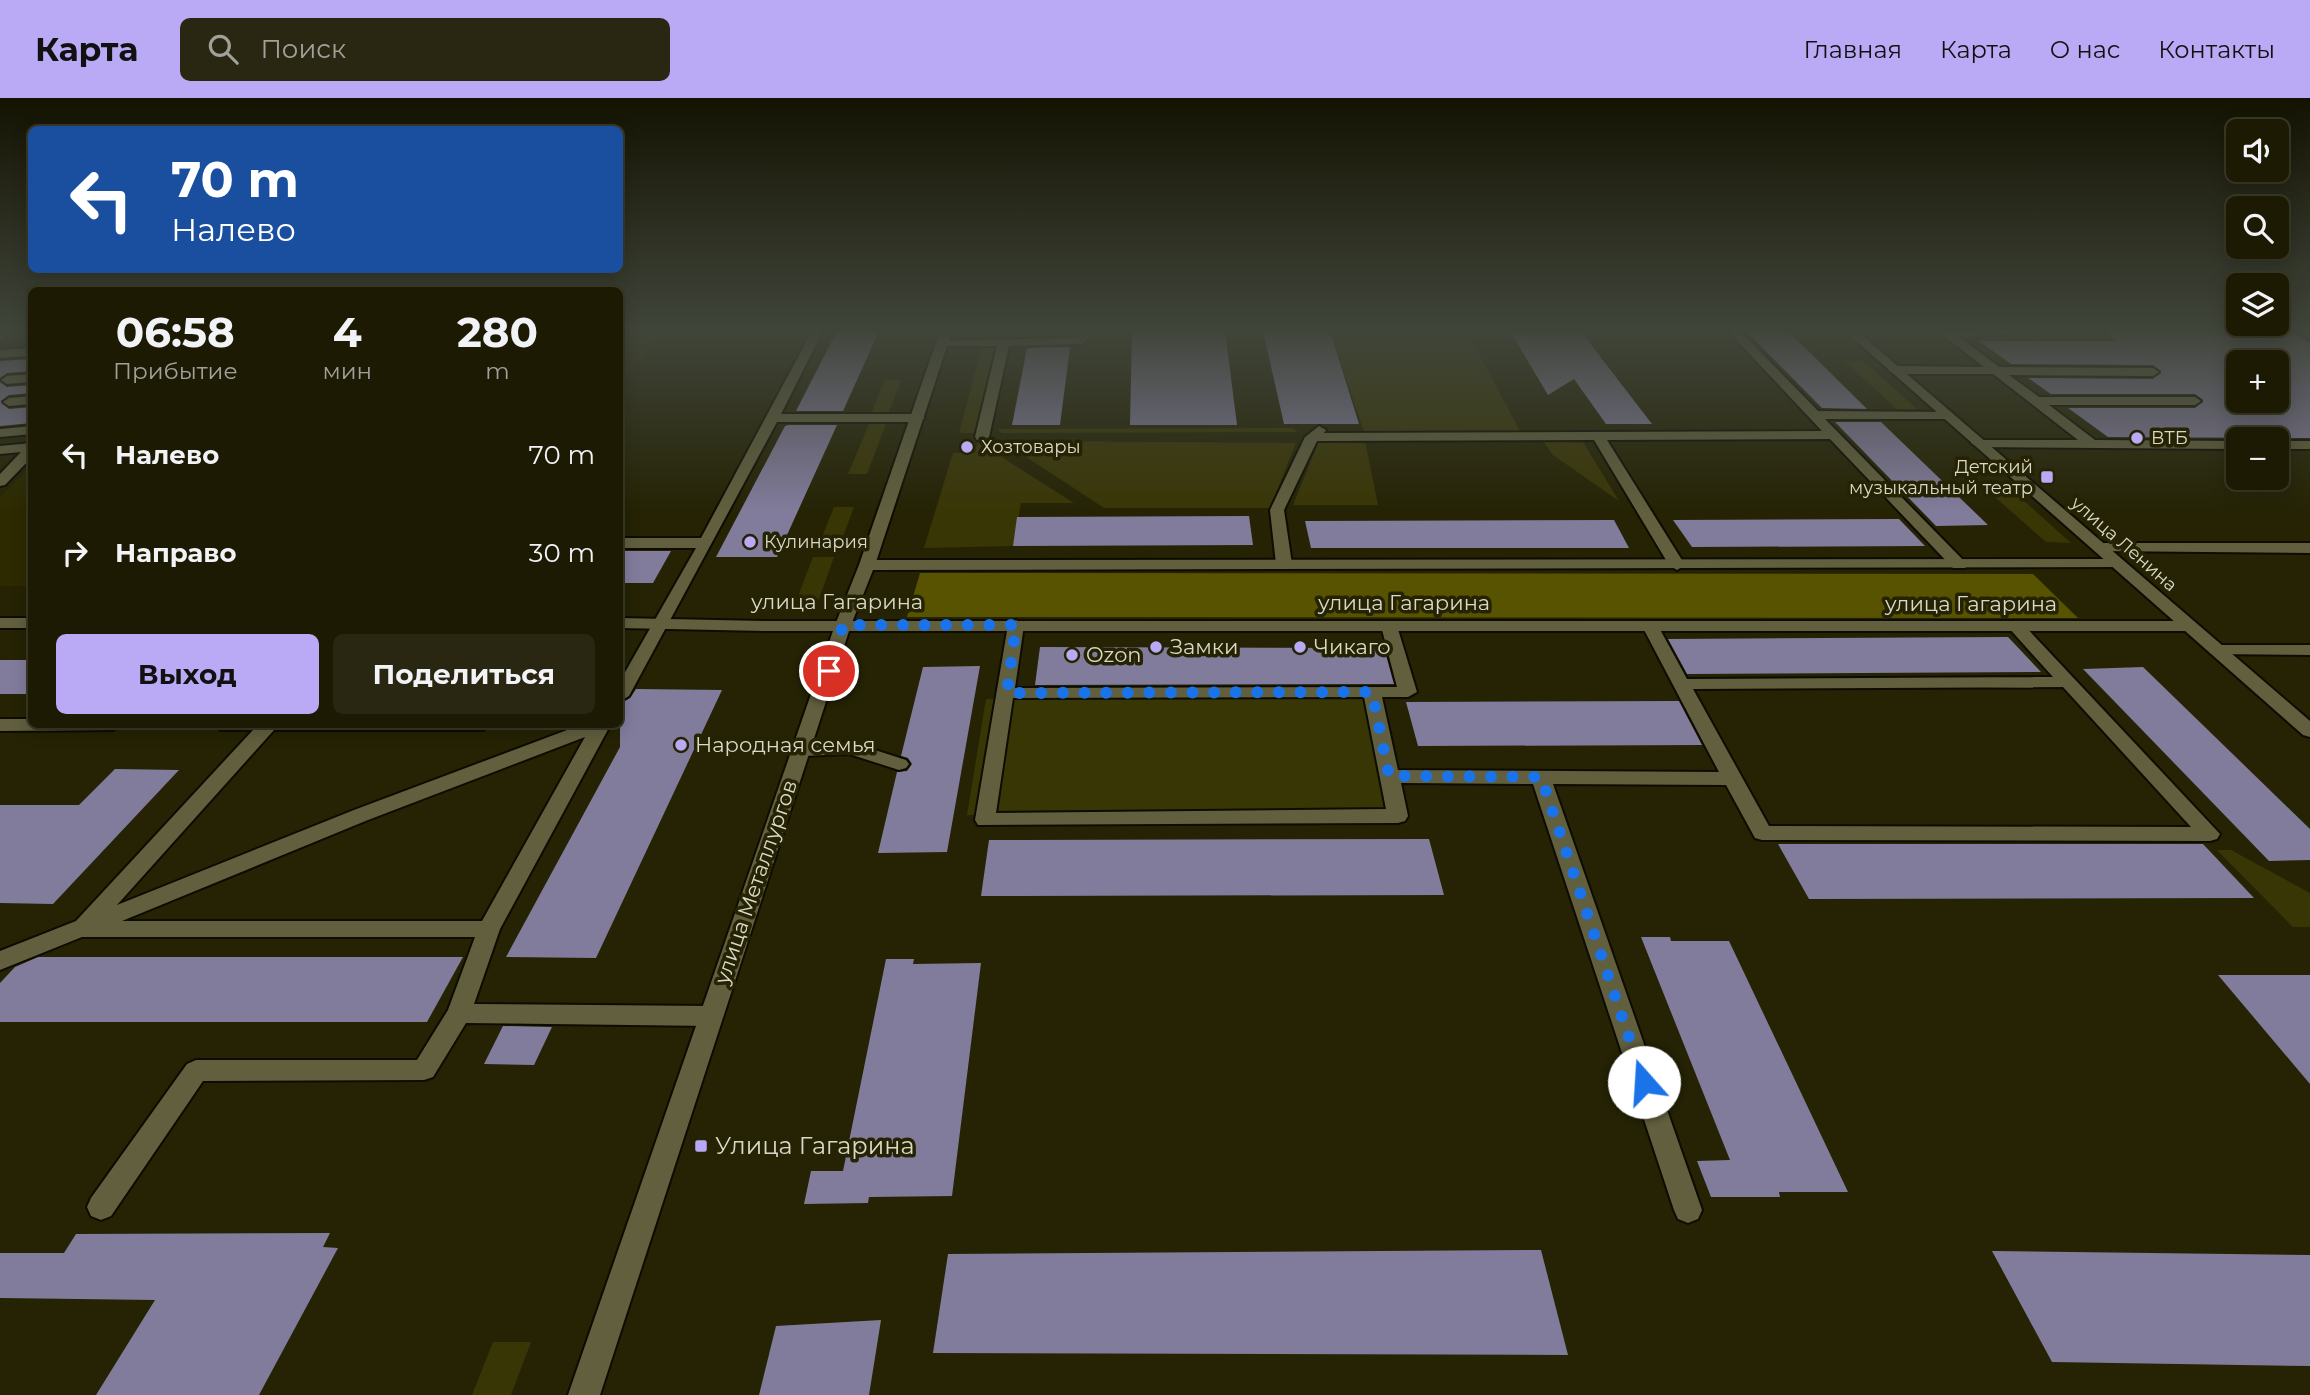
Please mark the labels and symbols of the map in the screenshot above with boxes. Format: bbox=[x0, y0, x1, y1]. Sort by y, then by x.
place label: ВТБ bbox=[2151, 427, 2188, 449]
marker: ВТБ bbox=[2129, 430, 2145, 446]
place label: Хозтовары bbox=[981, 436, 1081, 458]
marker: Хозтовары bbox=[959, 439, 975, 455]
place label: Детский музыкальный театр bbox=[1849, 456, 2033, 499]
marker: Детский музыкальный театр bbox=[2039, 469, 2055, 485]
street label: улица Ленина bbox=[2066, 491, 2182, 596]
place label: Кулинария bbox=[764, 531, 868, 553]
marker: Кулинария bbox=[742, 534, 758, 550]
street label: улица Гагарина bbox=[750, 589, 923, 614]
street label: улица Гагарина bbox=[1317, 590, 1490, 615]
street label: улица Гагарина bbox=[1884, 591, 2057, 616]
place label: Замки bbox=[1170, 634, 1239, 659]
place label: Чикаго bbox=[1314, 634, 1391, 659]
marker: Замки bbox=[1148, 639, 1164, 655]
marker: Чикаго bbox=[1292, 639, 1308, 655]
pin bbox=[799, 641, 859, 701]
place label: Ozon bbox=[1086, 642, 1142, 667]
marker: Ozon bbox=[1064, 647, 1080, 663]
place label: Народная семья bbox=[695, 732, 875, 757]
marker: Народная семья bbox=[673, 737, 689, 753]
street label: улица Металлургов bbox=[709, 776, 802, 988]
position arrow bbox=[1607, 1045, 1681, 1119]
place label: Улица Гагарина bbox=[715, 1131, 914, 1160]
marker: Улица Гагарина bbox=[693, 1138, 709, 1154]

